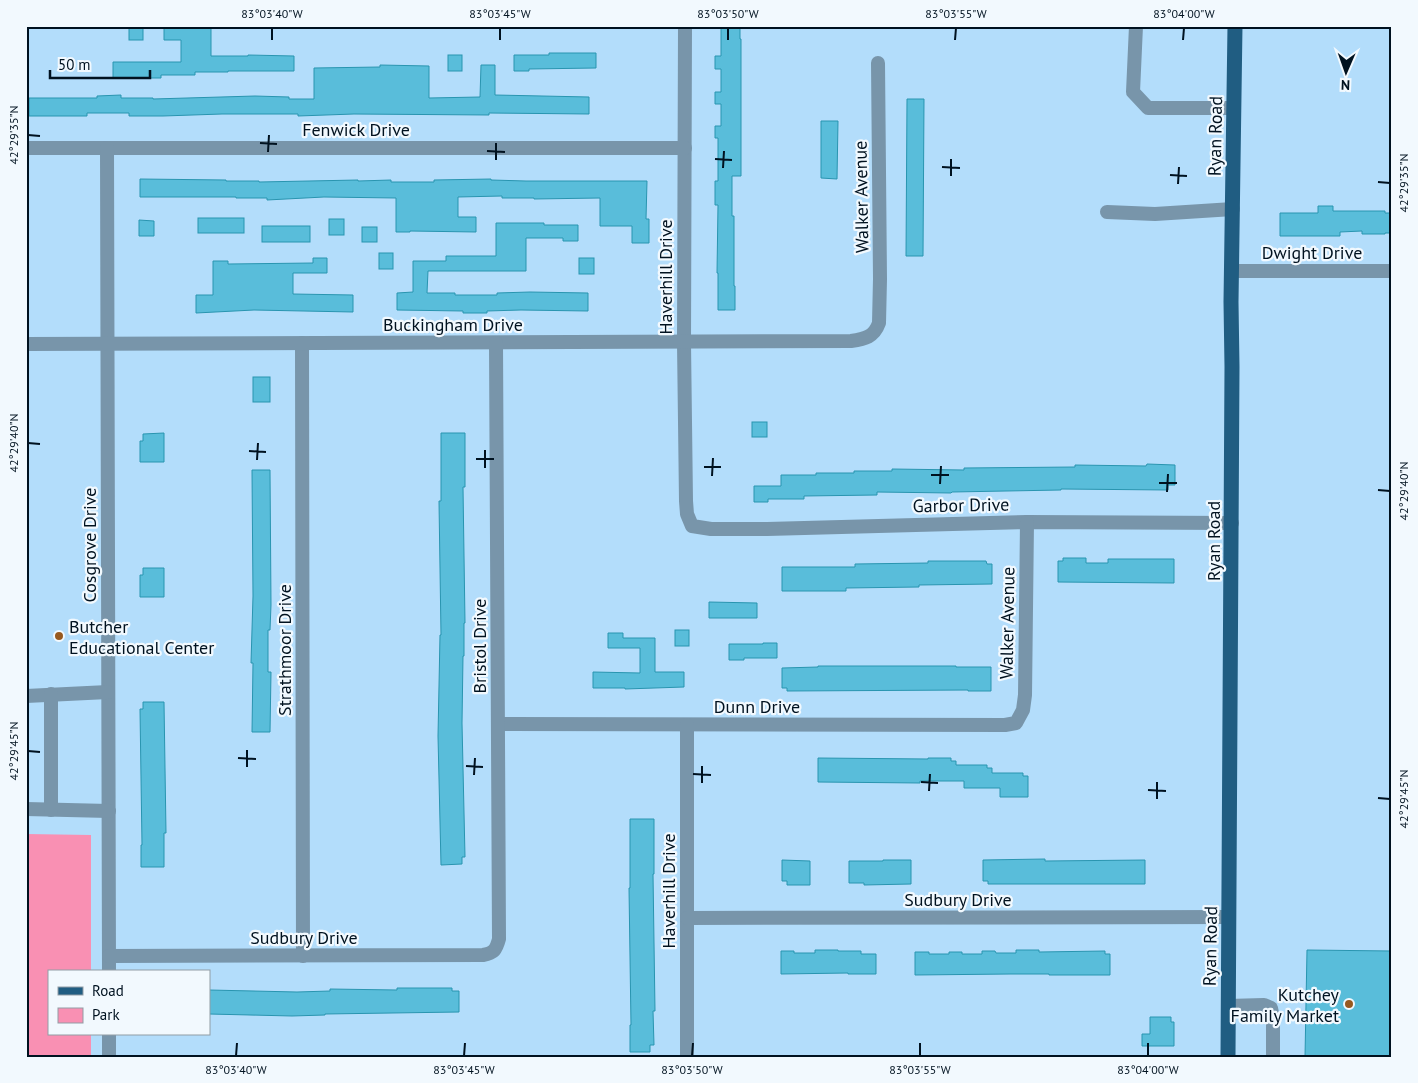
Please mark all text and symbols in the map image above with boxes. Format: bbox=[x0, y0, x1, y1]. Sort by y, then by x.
text: 83°03'40"W bbox=[241, 6, 303, 21]
text: 83°03'45"W bbox=[469, 6, 531, 21]
text: 83°03'50"W bbox=[697, 6, 759, 21]
text: 83°03'55"W bbox=[925, 6, 987, 21]
text: 83°04'00"W bbox=[1153, 6, 1215, 21]
scale bar bbox=[50, 48, 150, 80]
north arrow bbox=[1320, 48, 1370, 98]
text: 50 m bbox=[58, 55, 91, 74]
text: N bbox=[1341, 76, 1350, 94]
street label: Ryan Road bbox=[1203, 96, 1227, 176]
text: 42°29'35"N bbox=[6, 105, 21, 165]
street label: Fenwick Drive bbox=[302, 118, 410, 141]
street label: Walker Avenue bbox=[849, 141, 873, 253]
text: 42°29'35"N bbox=[1396, 153, 1411, 213]
street label: Haverhill Drive bbox=[654, 219, 677, 335]
street label: Dwight Drive bbox=[1262, 241, 1362, 264]
street label: Buckingham Drive bbox=[383, 313, 523, 336]
text: 42°29'40"N bbox=[6, 413, 21, 473]
text: 42°29'40"N bbox=[1396, 461, 1411, 521]
street label: Cosgrove Drive bbox=[78, 488, 101, 602]
street label: Garbor Drive bbox=[912, 493, 1010, 517]
street label: Ryan Road bbox=[1202, 501, 1225, 581]
street label: Walker Avenue bbox=[995, 567, 1019, 679]
street label: Strathmoor Drive bbox=[273, 584, 296, 716]
street label: Bristol Drive bbox=[468, 599, 491, 694]
place label: Butcher Educational Center bbox=[69, 615, 214, 659]
marker: Butcher Educational Center bbox=[53, 630, 65, 642]
street label: Dunn Drive bbox=[714, 695, 800, 718]
text: 42°29'45"N bbox=[6, 721, 21, 781]
text: 42°29'45"N bbox=[1396, 769, 1411, 829]
street label: Haverhill Drive bbox=[657, 833, 680, 949]
street label: Sudbury Drive bbox=[904, 888, 1012, 911]
street label: Ryan Road bbox=[1198, 906, 1222, 986]
street label: Sudbury Drive bbox=[250, 926, 358, 949]
legend bbox=[48, 970, 210, 1036]
text: Road bbox=[92, 981, 124, 1000]
place label: Kutchey Family Market bbox=[1231, 983, 1340, 1027]
marker: Kutchey Family Market bbox=[1343, 998, 1355, 1010]
text: Park bbox=[92, 1005, 120, 1024]
text: 83°03'40"W bbox=[205, 1062, 267, 1077]
text: 83°03'45"W bbox=[433, 1062, 495, 1077]
text: 83°03'50"W bbox=[661, 1062, 723, 1077]
text: 83°03'55"W bbox=[889, 1062, 951, 1077]
text: 83°04'00"W bbox=[1117, 1062, 1179, 1077]

